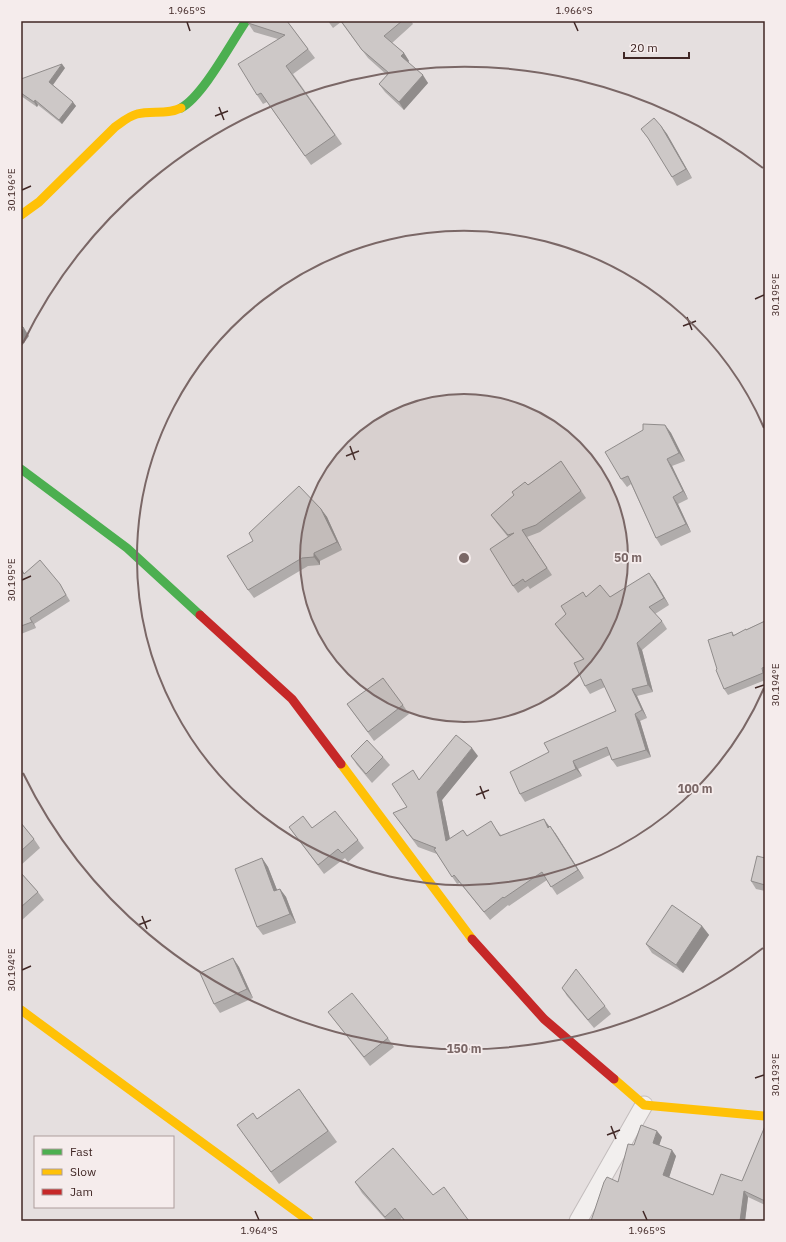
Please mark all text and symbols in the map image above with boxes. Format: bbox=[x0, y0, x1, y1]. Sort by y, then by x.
text: 1.965°S bbox=[168, 4, 206, 17]
text: 1.966°S bbox=[555, 4, 593, 17]
scale bar bbox=[624, 34, 689, 60]
text: 20 m bbox=[630, 40, 658, 55]
text: 30.196°E bbox=[5, 168, 18, 212]
text: 30.195°E bbox=[769, 273, 782, 317]
text: 50 m bbox=[614, 550, 642, 565]
centre of rings bbox=[457, 551, 471, 565]
text: 30.195°E bbox=[5, 558, 18, 602]
text: 30.194°E bbox=[769, 663, 782, 707]
text: 100 m bbox=[677, 781, 713, 796]
text: 30.194°E bbox=[5, 948, 18, 992]
text: 150 m bbox=[446, 1041, 482, 1056]
text: 30.193°E bbox=[769, 1053, 782, 1097]
legend bbox=[34, 1136, 174, 1208]
text: Fast bbox=[70, 1144, 93, 1159]
text: Slow bbox=[70, 1164, 96, 1179]
text: Jam bbox=[70, 1184, 93, 1199]
text: 1.964°S bbox=[240, 1224, 278, 1237]
text: 1.965°S bbox=[628, 1224, 666, 1237]

